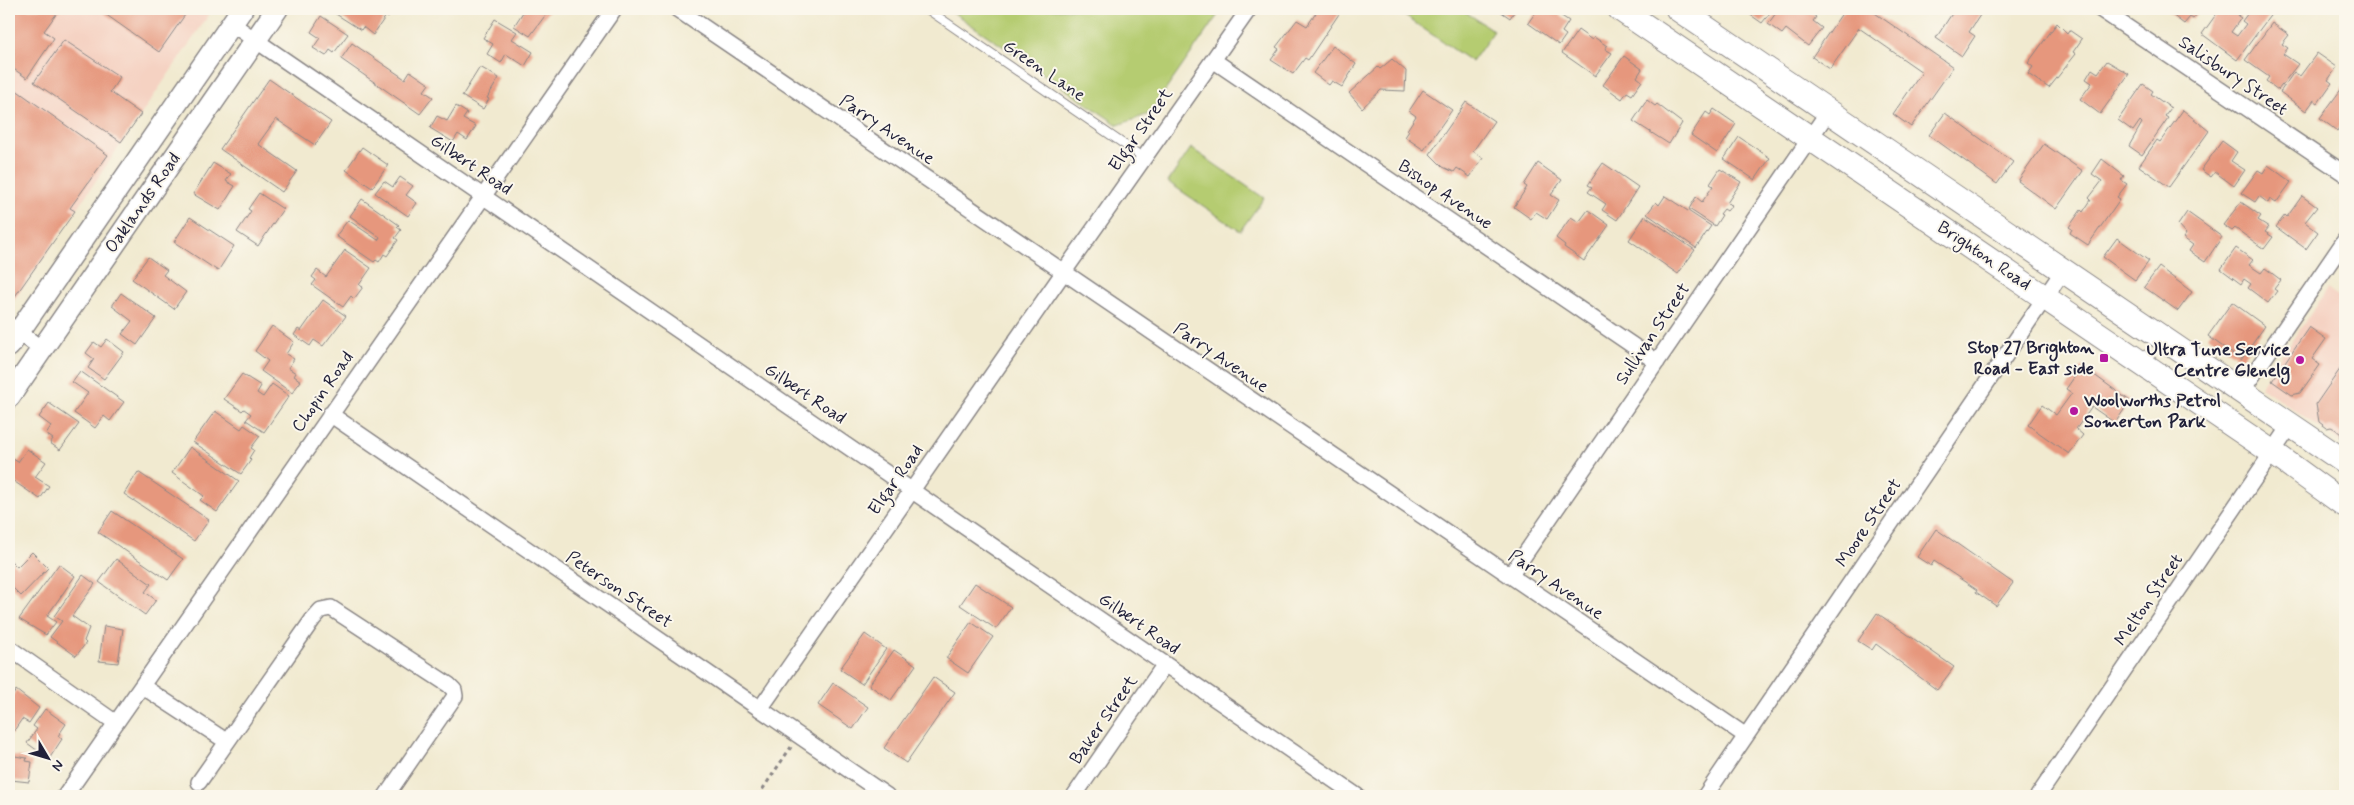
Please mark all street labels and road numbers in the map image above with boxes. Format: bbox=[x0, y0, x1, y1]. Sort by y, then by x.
street label: Salisbury Street bbox=[2174, 31, 2293, 122]
street label: Green Lane bbox=[998, 35, 1090, 108]
street label: Elgar Street bbox=[1103, 83, 1181, 178]
street label: Parry Avenue bbox=[835, 89, 939, 171]
street label: Gilbert Road bbox=[425, 129, 517, 201]
street label: Oaklands Road bbox=[99, 148, 187, 258]
street label: Bishop Avenue bbox=[1393, 154, 1497, 236]
street label: Brighton Road bbox=[1932, 216, 2036, 297]
street label: Sullivan Street bbox=[1610, 278, 1696, 390]
street label: Parry Avenue bbox=[1169, 317, 1273, 399]
street label: Chopin Road bbox=[286, 347, 360, 437]
street label: Gilbert Road bbox=[759, 358, 851, 430]
street label: Elgar Road bbox=[863, 440, 931, 521]
street label: Moore Street bbox=[1830, 474, 1908, 572]
street label: Parry Avenue bbox=[1504, 544, 1608, 626]
street label: Peterson Street bbox=[561, 546, 677, 634]
street label: Melton Street bbox=[2109, 549, 2189, 651]
street label: Gilbert Road bbox=[1094, 587, 1184, 661]
street label: Baker Street bbox=[1064, 670, 1144, 769]

